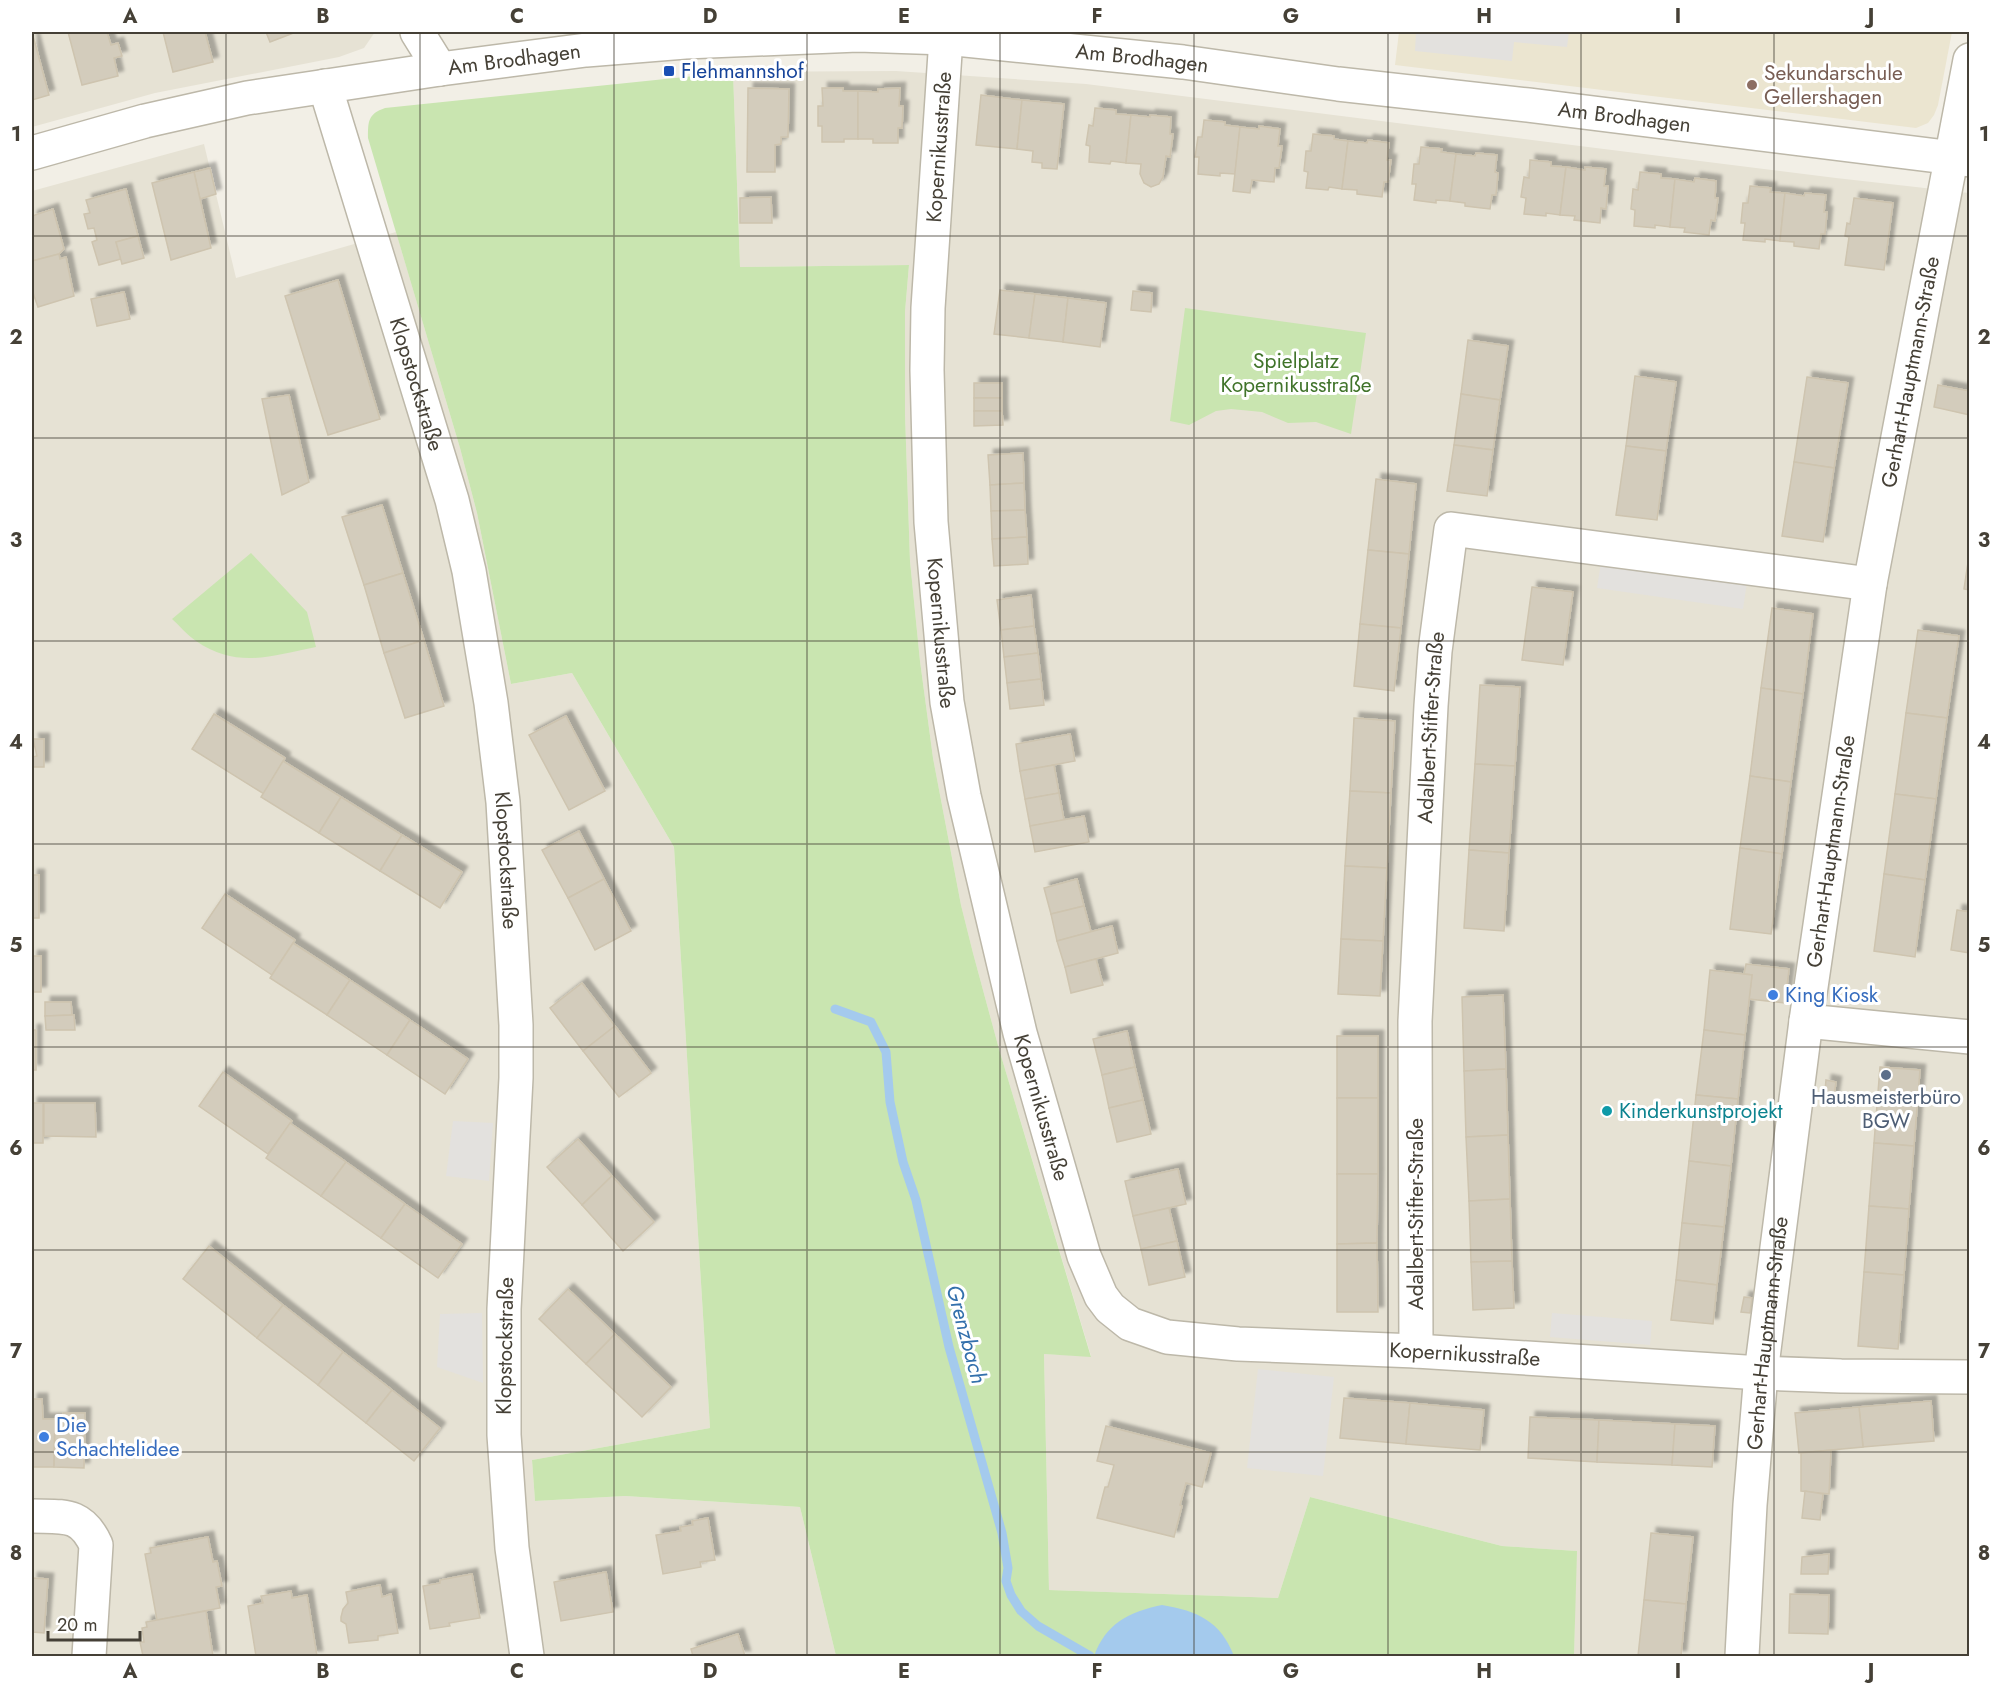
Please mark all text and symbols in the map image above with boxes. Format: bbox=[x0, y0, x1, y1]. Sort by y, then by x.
text: A bbox=[122, 2, 138, 31]
text: B bbox=[316, 2, 330, 31]
text: C bbox=[510, 2, 524, 31]
text: D bbox=[703, 2, 717, 31]
text: E bbox=[898, 2, 910, 31]
text: F bbox=[1091, 2, 1103, 31]
text: G bbox=[1283, 2, 1299, 31]
text: H bbox=[1476, 2, 1492, 31]
text: I bbox=[1675, 2, 1681, 31]
text: J bbox=[1864, 2, 1874, 31]
street label: Am Brodhagen bbox=[446, 36, 582, 83]
street label: Am Brodhagen bbox=[1074, 36, 1211, 80]
place label: Flehmannshof bbox=[681, 56, 805, 86]
place label: Sekundarschule Gellershagen bbox=[1764, 58, 1903, 112]
marker: Flehmannshof bbox=[662, 64, 676, 78]
street label: Kopernikusstraße bbox=[919, 70, 959, 223]
marker: Sekundarschule Gellershagen bbox=[1745, 78, 1759, 92]
street label: Am Brodhagen bbox=[1556, 94, 1693, 140]
text: 1 bbox=[11, 120, 21, 149]
text: 1 bbox=[1979, 120, 1989, 149]
street label: Gerhart-Hauptmann-Straße bbox=[1874, 254, 1947, 490]
street label: Klopstockstraße bbox=[382, 314, 451, 455]
text: 2 bbox=[9, 323, 23, 352]
text: 2 bbox=[1977, 323, 1991, 352]
park label: Spielplatz Kopernikusstraße bbox=[1220, 346, 1372, 400]
text: 3 bbox=[10, 526, 22, 555]
text: 3 bbox=[1978, 526, 1990, 555]
street label: Kopernikusstraße bbox=[919, 556, 963, 711]
street label: Adalbert-Stifter-Straße bbox=[1410, 629, 1452, 824]
text: 4 bbox=[9, 728, 23, 757]
text: 4 bbox=[1977, 728, 1991, 757]
street label: Gerhart-Hauptmann-Straße bbox=[1799, 733, 1863, 970]
street label: Klopstockstraße bbox=[487, 790, 525, 930]
text: 5 bbox=[10, 931, 23, 960]
text: 5 bbox=[1978, 931, 1991, 960]
place label: King Kiosk bbox=[1785, 980, 1879, 1010]
marker: King Kiosk bbox=[1766, 988, 1780, 1002]
street label: Kopernikusstraße bbox=[1006, 1031, 1077, 1185]
marker: Hausmeisterbüro BGW bbox=[1879, 1068, 1893, 1082]
place label: Hausmeisterbüro BGW bbox=[1811, 1082, 1961, 1136]
place label: Kinderkunstprojekt bbox=[1619, 1096, 1783, 1126]
marker: Kinderkunstprojekt bbox=[1600, 1104, 1614, 1118]
street label: Adalbert-Stifter-Straße bbox=[1401, 1118, 1431, 1310]
text: 6 bbox=[9, 1134, 23, 1163]
text: 6 bbox=[1977, 1134, 1991, 1163]
street label: Gerhart-Hauptmann-Straße bbox=[1740, 1214, 1796, 1451]
street label: Klopstockstraße bbox=[489, 1277, 521, 1415]
water label: Grenzbach bbox=[938, 1281, 996, 1387]
street label: Kopernikusstraße bbox=[1389, 1335, 1541, 1374]
text: 7 bbox=[10, 1337, 23, 1366]
text: 7 bbox=[1978, 1337, 1991, 1366]
place label: Die Schachtelidee bbox=[56, 1410, 180, 1464]
marker: Die Schachtelidee bbox=[37, 1430, 51, 1444]
text: 8 bbox=[10, 1539, 22, 1568]
text: 8 bbox=[1978, 1539, 1990, 1568]
scale bar bbox=[48, 1604, 140, 1642]
text: 20 m bbox=[57, 1612, 97, 1638]
text: A bbox=[122, 1657, 138, 1686]
text: B bbox=[316, 1657, 330, 1686]
text: C bbox=[510, 1657, 524, 1686]
text: D bbox=[703, 1657, 717, 1686]
text: E bbox=[898, 1657, 910, 1686]
text: F bbox=[1091, 1657, 1103, 1686]
text: G bbox=[1283, 1657, 1299, 1686]
text: H bbox=[1476, 1657, 1492, 1686]
text: I bbox=[1675, 1657, 1681, 1686]
text: J bbox=[1864, 1657, 1874, 1686]

